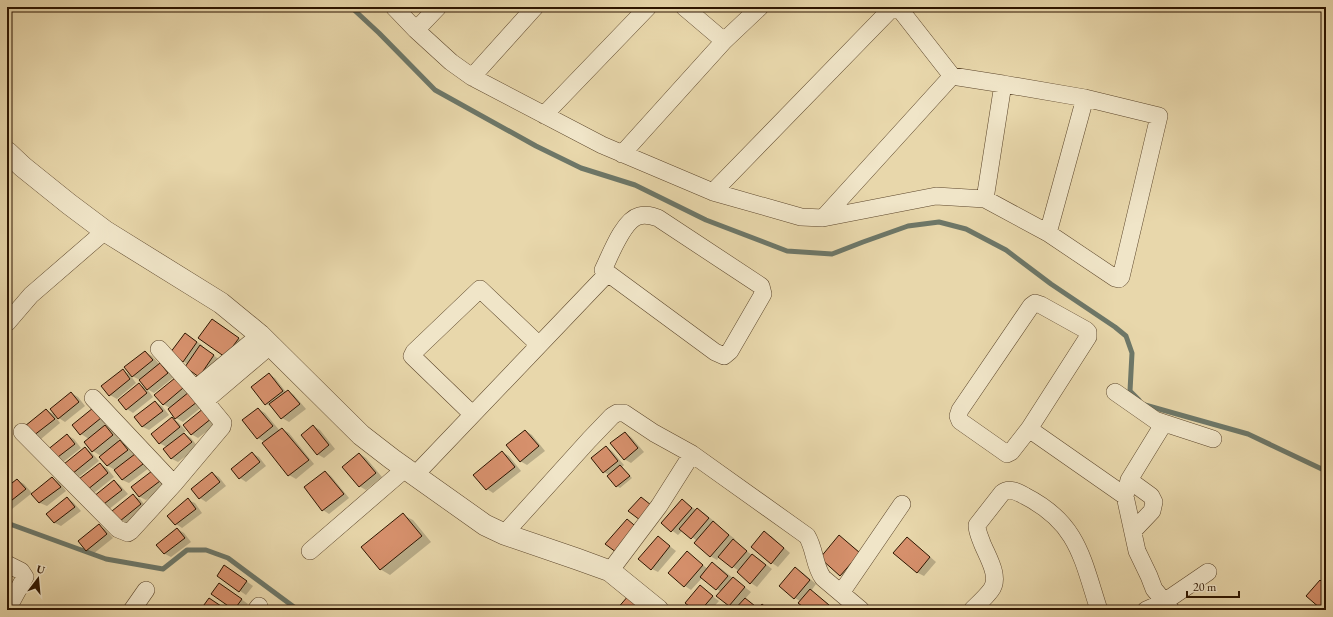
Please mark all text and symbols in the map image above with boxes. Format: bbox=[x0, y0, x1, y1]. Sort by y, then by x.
north arrow bbox=[18, 559, 58, 599]
text: U bbox=[35, 562, 47, 577]
scale bar bbox=[1187, 573, 1239, 599]
text: 20 m bbox=[1193, 579, 1217, 595]

